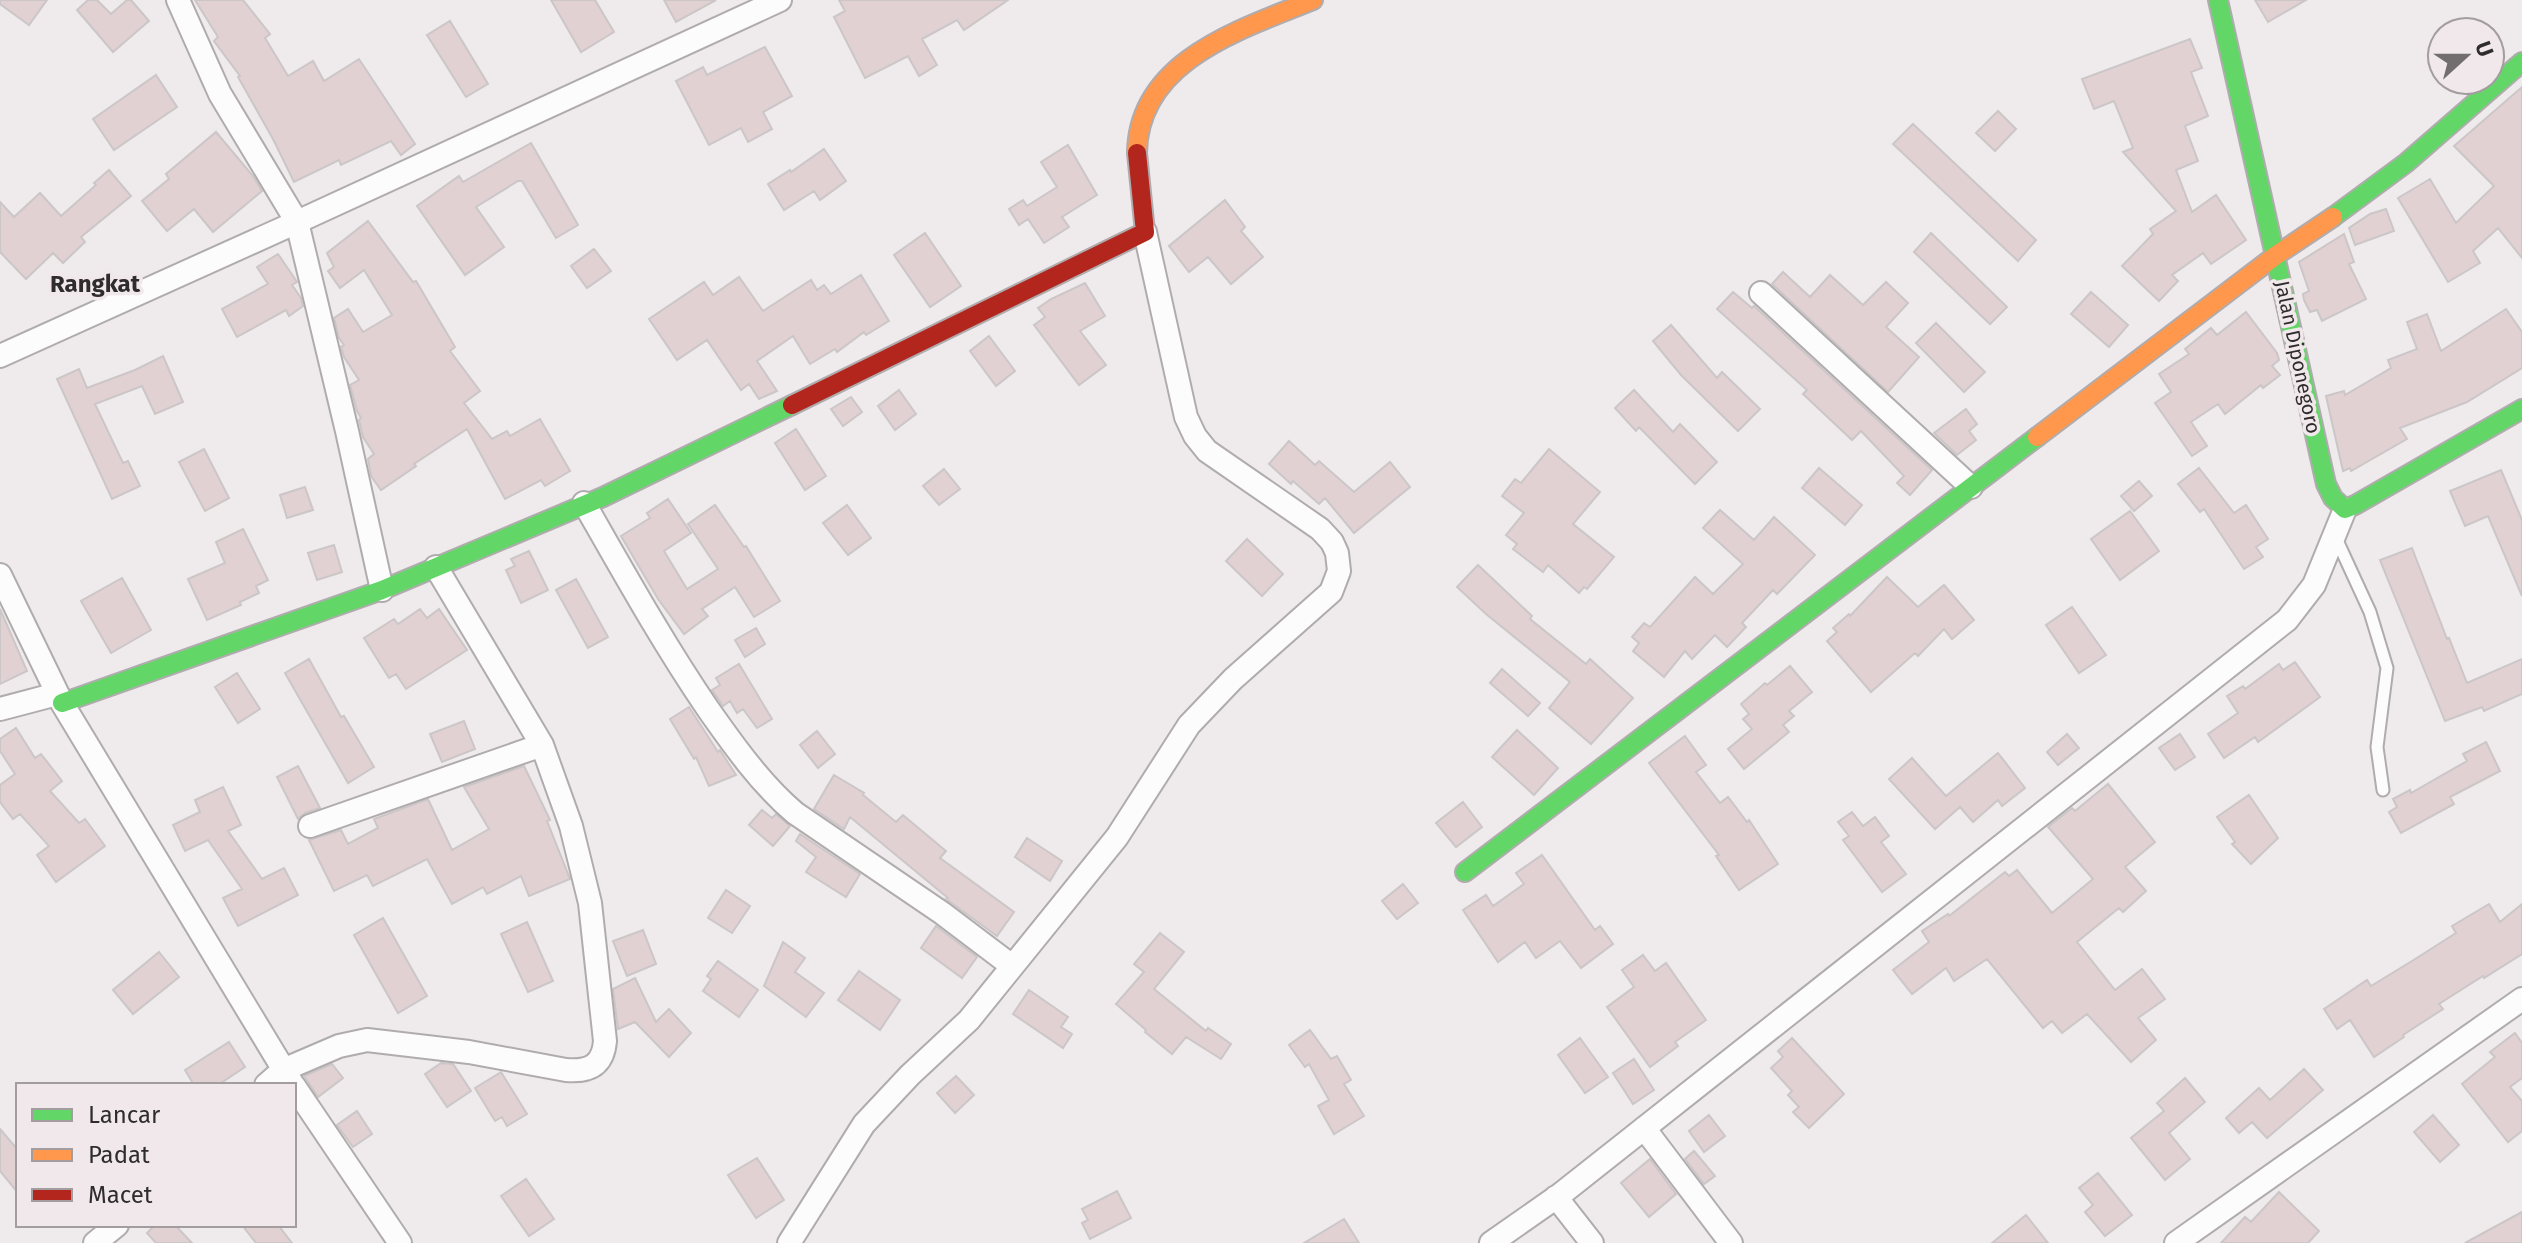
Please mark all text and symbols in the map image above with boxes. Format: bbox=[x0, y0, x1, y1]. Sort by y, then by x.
north arrow bbox=[2426, 16, 2506, 96]
text: U bbox=[2469, 37, 2499, 61]
district label: Rangkat bbox=[50, 270, 141, 298]
street label: Jalan Diponegoro bbox=[2270, 278, 2326, 436]
legend bbox=[16, 1083, 296, 1227]
text: Lancar bbox=[88, 1101, 161, 1129]
text: Padat bbox=[88, 1141, 150, 1169]
text: Macet bbox=[88, 1181, 153, 1209]

